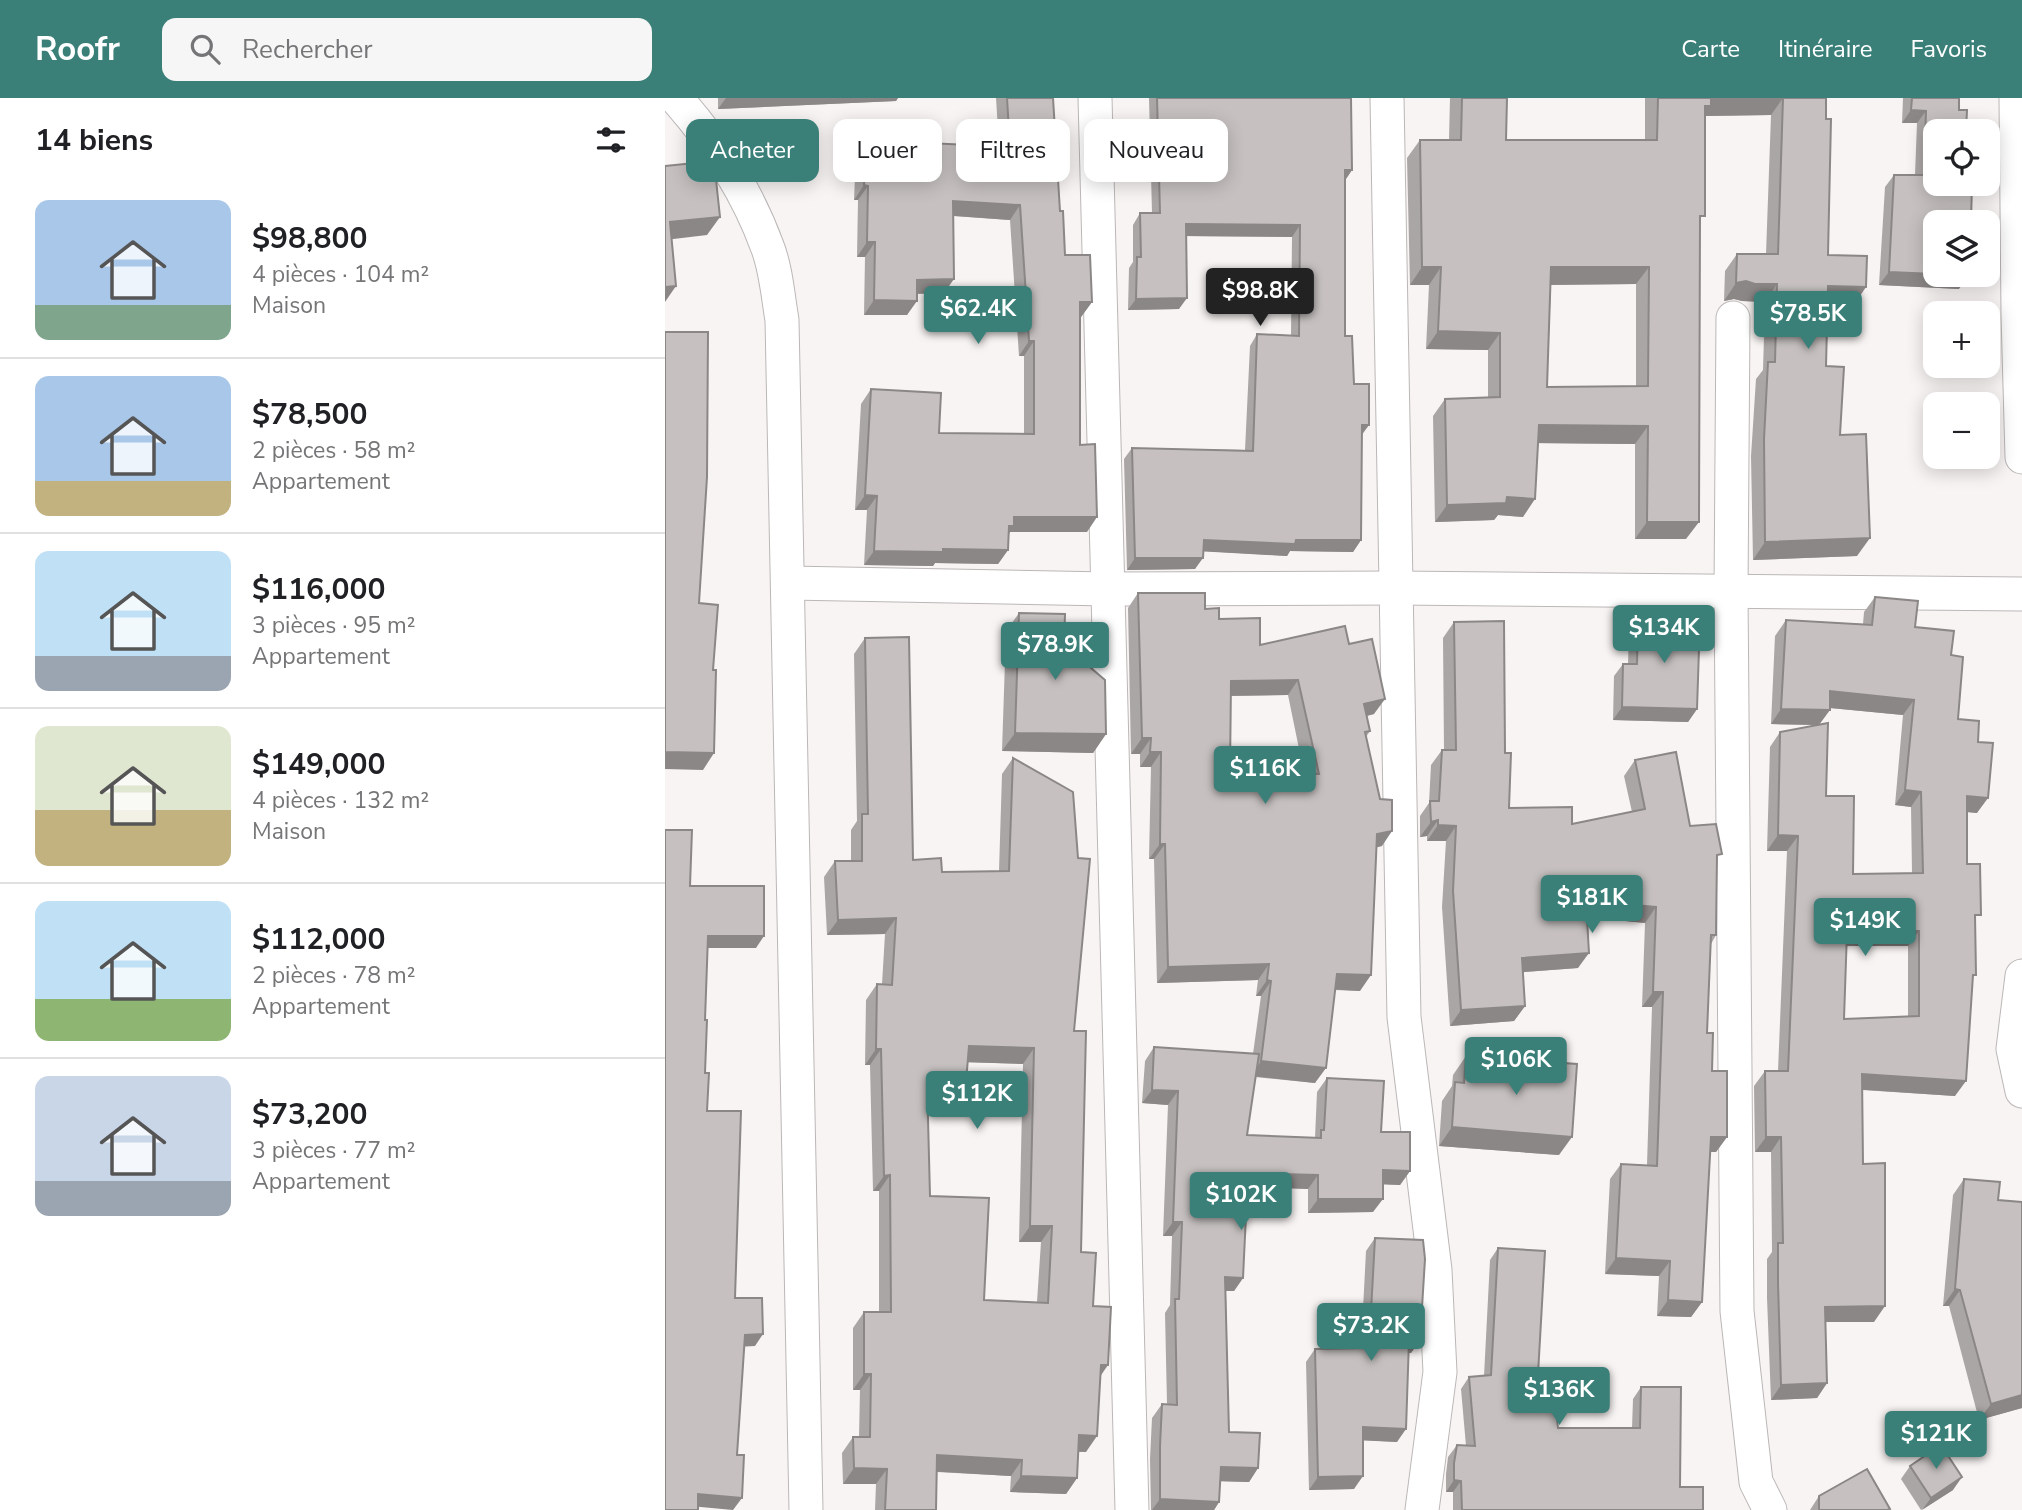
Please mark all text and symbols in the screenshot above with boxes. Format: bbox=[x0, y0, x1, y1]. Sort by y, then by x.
search box bbox=[162, 18, 652, 81]
text: Roofr bbox=[35, 27, 120, 72]
icon: search bbox=[186, 30, 224, 68]
text: Rechercher bbox=[242, 32, 373, 67]
text: Carte bbox=[1681, 33, 1740, 65]
text: Itinéraire bbox=[1778, 33, 1872, 65]
text: Favoris bbox=[1910, 33, 1987, 65]
chip: Acheter bbox=[686, 119, 819, 182]
chip: Louer bbox=[833, 119, 942, 182]
chip: Filtres bbox=[956, 119, 1070, 182]
chip: Nouveau bbox=[1084, 119, 1228, 182]
map controls bbox=[1923, 119, 2000, 469]
button: locate bbox=[1923, 119, 2000, 196]
text: 14 biens bbox=[35, 120, 153, 161]
icon: filters bbox=[592, 121, 630, 159]
button: layers bbox=[1923, 210, 2000, 287]
text: $98,800 bbox=[252, 218, 367, 259]
icon: home bbox=[91, 228, 175, 312]
text: 4 pièces · 104 m² bbox=[252, 259, 429, 290]
pin: $98.8K bbox=[1203, 268, 1317, 328]
text: $98.8K bbox=[1222, 275, 1298, 306]
pin: $62.4K bbox=[921, 286, 1035, 346]
text: Maison bbox=[252, 290, 326, 321]
pin: $78.5K bbox=[1751, 292, 1865, 351]
text: $62.4K bbox=[940, 293, 1016, 324]
text: $78.5K bbox=[1770, 298, 1846, 329]
button: + bbox=[1923, 301, 2000, 378]
button: − bbox=[1923, 392, 2000, 469]
text: $78,500 bbox=[252, 394, 367, 435]
icon: home bbox=[91, 404, 175, 488]
text: 2 pièces · 58 m² bbox=[252, 435, 415, 466]
text: Appartement bbox=[252, 466, 390, 497]
text: $116,000 bbox=[252, 569, 385, 610]
icon: home bbox=[91, 579, 175, 663]
pin: $134K bbox=[1615, 606, 1713, 665]
text: 3 pièces · 95 m² bbox=[252, 610, 415, 641]
text: $134K bbox=[1629, 612, 1699, 643]
pin: $78.9K bbox=[998, 622, 1112, 682]
text: $78.9K bbox=[1017, 629, 1093, 660]
text: Appartement bbox=[252, 641, 390, 672]
text: $149,000 bbox=[252, 744, 385, 785]
pin: $116K bbox=[1216, 746, 1314, 806]
text: $116K bbox=[1230, 753, 1300, 784]
icon: home bbox=[91, 754, 175, 838]
text: 4 pièces · 132 m² bbox=[252, 785, 429, 816]
text: Maison bbox=[252, 816, 326, 847]
pin: $181K bbox=[1543, 876, 1641, 935]
text: $181K bbox=[1557, 882, 1627, 913]
pin: $149K bbox=[1816, 898, 1914, 958]
text: $149K bbox=[1830, 905, 1900, 936]
text: $112,000 bbox=[252, 919, 385, 960]
icon: home bbox=[91, 929, 175, 1013]
text: 2 pièces · 78 m² bbox=[252, 960, 415, 991]
text: Appartement bbox=[252, 991, 390, 1022]
pin: $106K bbox=[1467, 1038, 1565, 1097]
text: $106K bbox=[1481, 1044, 1551, 1075]
pin: $112K bbox=[928, 1072, 1026, 1131]
text: $112K bbox=[942, 1078, 1012, 1109]
text: $73,200 bbox=[252, 1094, 367, 1135]
icon: home bbox=[91, 1104, 175, 1188]
text: 3 pièces · 77 m² bbox=[252, 1135, 415, 1166]
text: Appartement bbox=[252, 1166, 390, 1197]
pin: $102K bbox=[1192, 1172, 1290, 1232]
text: $102K bbox=[1206, 1179, 1276, 1210]
pin: $73.2K bbox=[1314, 1304, 1428, 1363]
text: $73.2K bbox=[1333, 1310, 1409, 1341]
pin: $136K bbox=[1510, 1368, 1608, 1427]
text: $136K bbox=[1524, 1374, 1594, 1405]
pin: $121K bbox=[1887, 1412, 1985, 1471]
text: $121K bbox=[1901, 1418, 1971, 1449]

